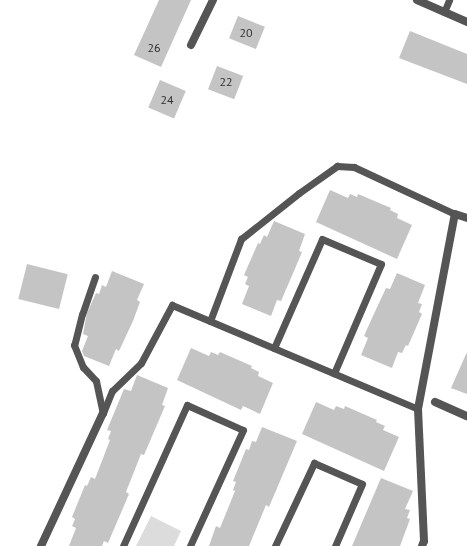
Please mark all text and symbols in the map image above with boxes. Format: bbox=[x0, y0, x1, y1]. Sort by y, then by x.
house number: 20 bbox=[239, 26, 253, 40]
house number: 26 bbox=[147, 41, 161, 55]
house number: 22 bbox=[219, 75, 233, 89]
house number: 24 bbox=[160, 93, 174, 107]

